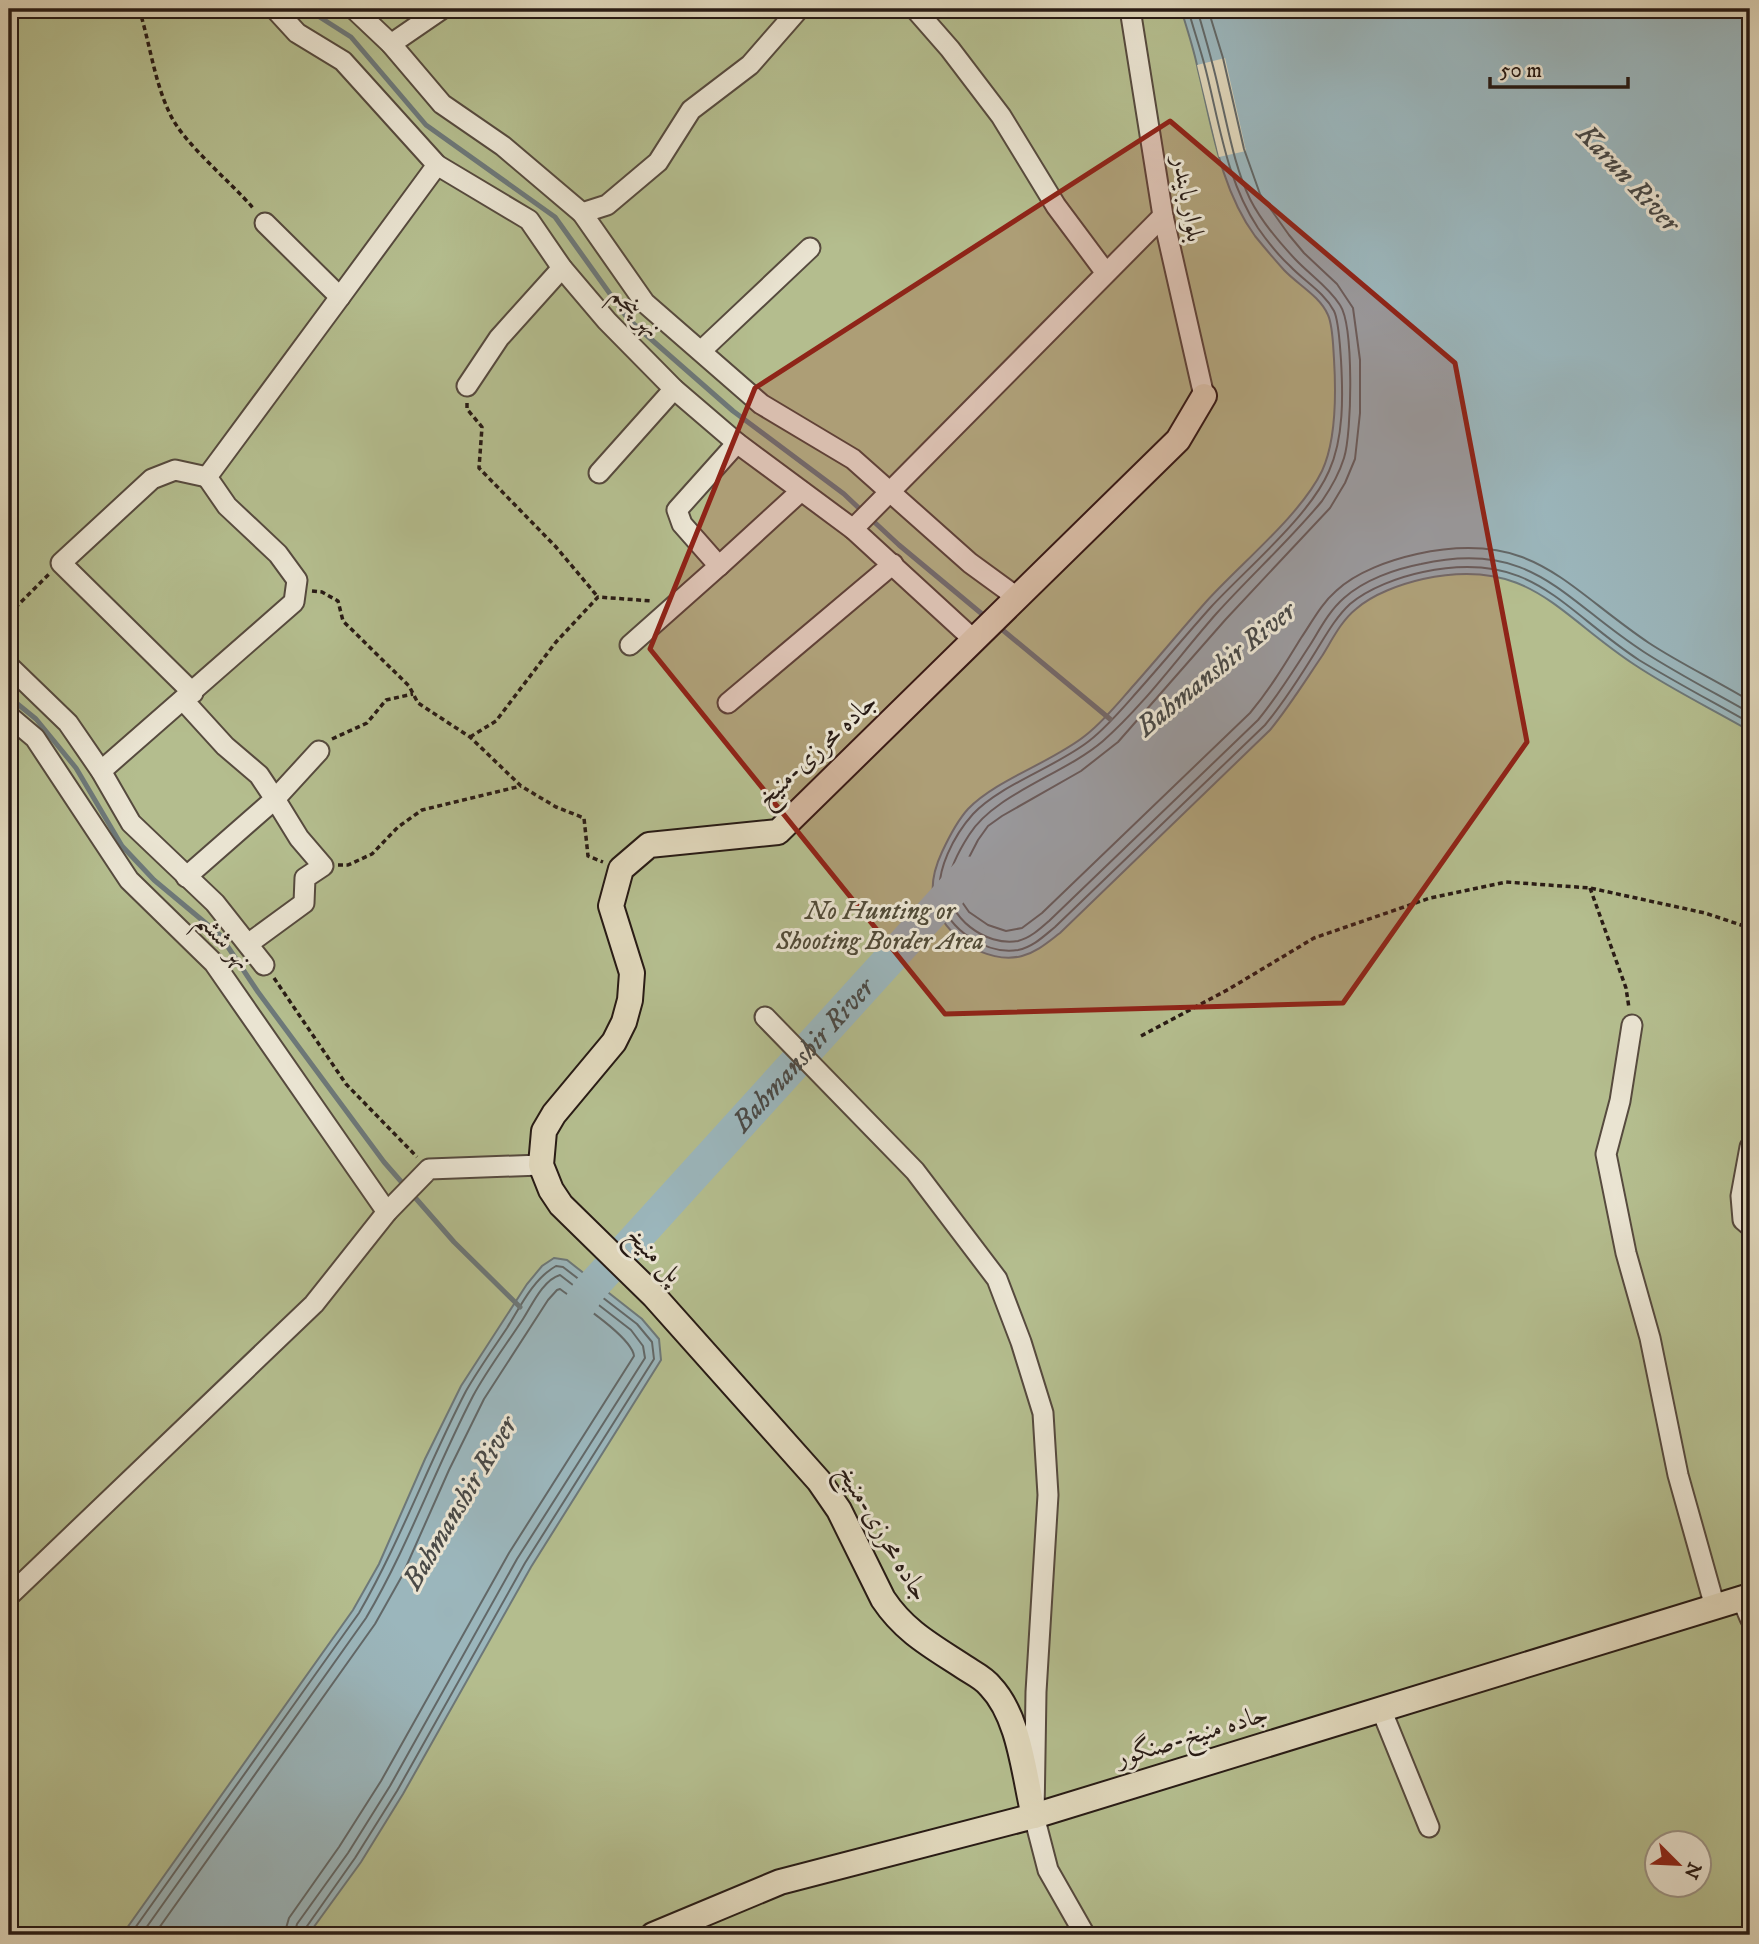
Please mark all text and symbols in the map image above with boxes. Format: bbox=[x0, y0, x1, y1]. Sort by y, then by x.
scale bar bbox=[1490, 46, 1628, 90]
text: 50 m bbox=[1500, 58, 1542, 84]
water label: Karun River bbox=[1568, 116, 1688, 241]
street label: بلوار بایندر bbox=[1164, 150, 1212, 245]
street label: نهر پنجم bbox=[599, 279, 668, 350]
water label: Bahmanshir River bbox=[1128, 593, 1305, 745]
street label: جاده محرزی-منیخ bbox=[750, 686, 888, 819]
park label: No Hunting or Shooting Border Area bbox=[775, 895, 984, 958]
street label: نهر ششم bbox=[183, 905, 259, 983]
water label: Bahmanshir River bbox=[723, 969, 883, 1140]
street label: پل منیخ bbox=[615, 1220, 690, 1295]
water label: Bahmanshir River bbox=[394, 1409, 526, 1597]
street label: جاده محرزی-منیخ bbox=[824, 1459, 937, 1610]
street label: جاده منیخ-صنگور bbox=[1109, 1696, 1274, 1781]
north arrow bbox=[1644, 1828, 1714, 1898]
text: N bbox=[1678, 1858, 1706, 1882]

